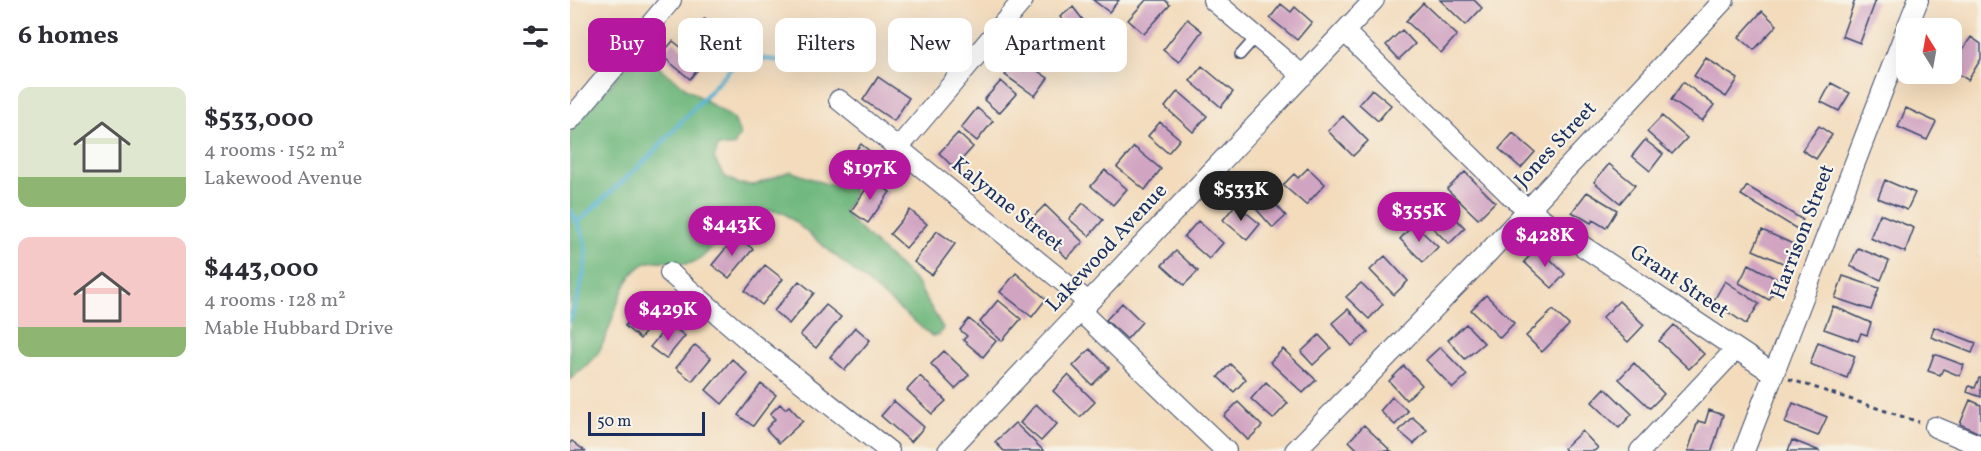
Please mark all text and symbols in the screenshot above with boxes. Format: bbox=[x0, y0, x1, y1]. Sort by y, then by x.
text: 6 homes bbox=[18, 18, 119, 54]
chip: Buy bbox=[588, 18, 666, 72]
chip: Rent bbox=[678, 18, 763, 72]
chip: Filters bbox=[775, 18, 876, 72]
chip: New bbox=[888, 18, 972, 72]
chip: Apartment bbox=[984, 18, 1127, 72]
north arrow bbox=[1896, 18, 1962, 84]
map controls bbox=[1896, 18, 1962, 84]
icon: filters bbox=[519, 20, 552, 53]
street label: Jones Street bbox=[1508, 95, 1604, 195]
text: $533,000 bbox=[204, 101, 314, 137]
icon: home bbox=[66, 111, 138, 183]
text: 4 rooms · 152 m² bbox=[204, 137, 345, 165]
pin: $197K bbox=[828, 150, 912, 201]
street label: Kalynne Street bbox=[945, 151, 1069, 259]
text: $197K bbox=[843, 155, 897, 183]
street label: Harrison Street bbox=[1764, 160, 1842, 304]
text: Lakewood Avenue bbox=[204, 165, 362, 193]
pin: $533K bbox=[1199, 171, 1283, 222]
text: $533K bbox=[1213, 176, 1269, 204]
street label: Lakewood Avenue bbox=[1040, 177, 1174, 319]
pin: $355K bbox=[1377, 192, 1461, 243]
text: $355K bbox=[1391, 197, 1447, 225]
pin: $443K bbox=[690, 206, 774, 257]
text: $443K bbox=[702, 211, 762, 239]
pin: $428K bbox=[1503, 217, 1587, 268]
text: $428K bbox=[1515, 222, 1575, 250]
street label: Grant Street bbox=[1624, 238, 1734, 326]
text: $443,000 bbox=[204, 251, 318, 287]
icon: home bbox=[66, 261, 138, 333]
text: 4 rooms · 128 m² bbox=[204, 287, 346, 315]
pin: $429K bbox=[626, 291, 710, 342]
text: $429K bbox=[638, 296, 698, 324]
text: Mable Hubbard Drive bbox=[204, 315, 393, 343]
scale bar bbox=[588, 409, 705, 436]
text: 50 m bbox=[597, 411, 631, 433]

